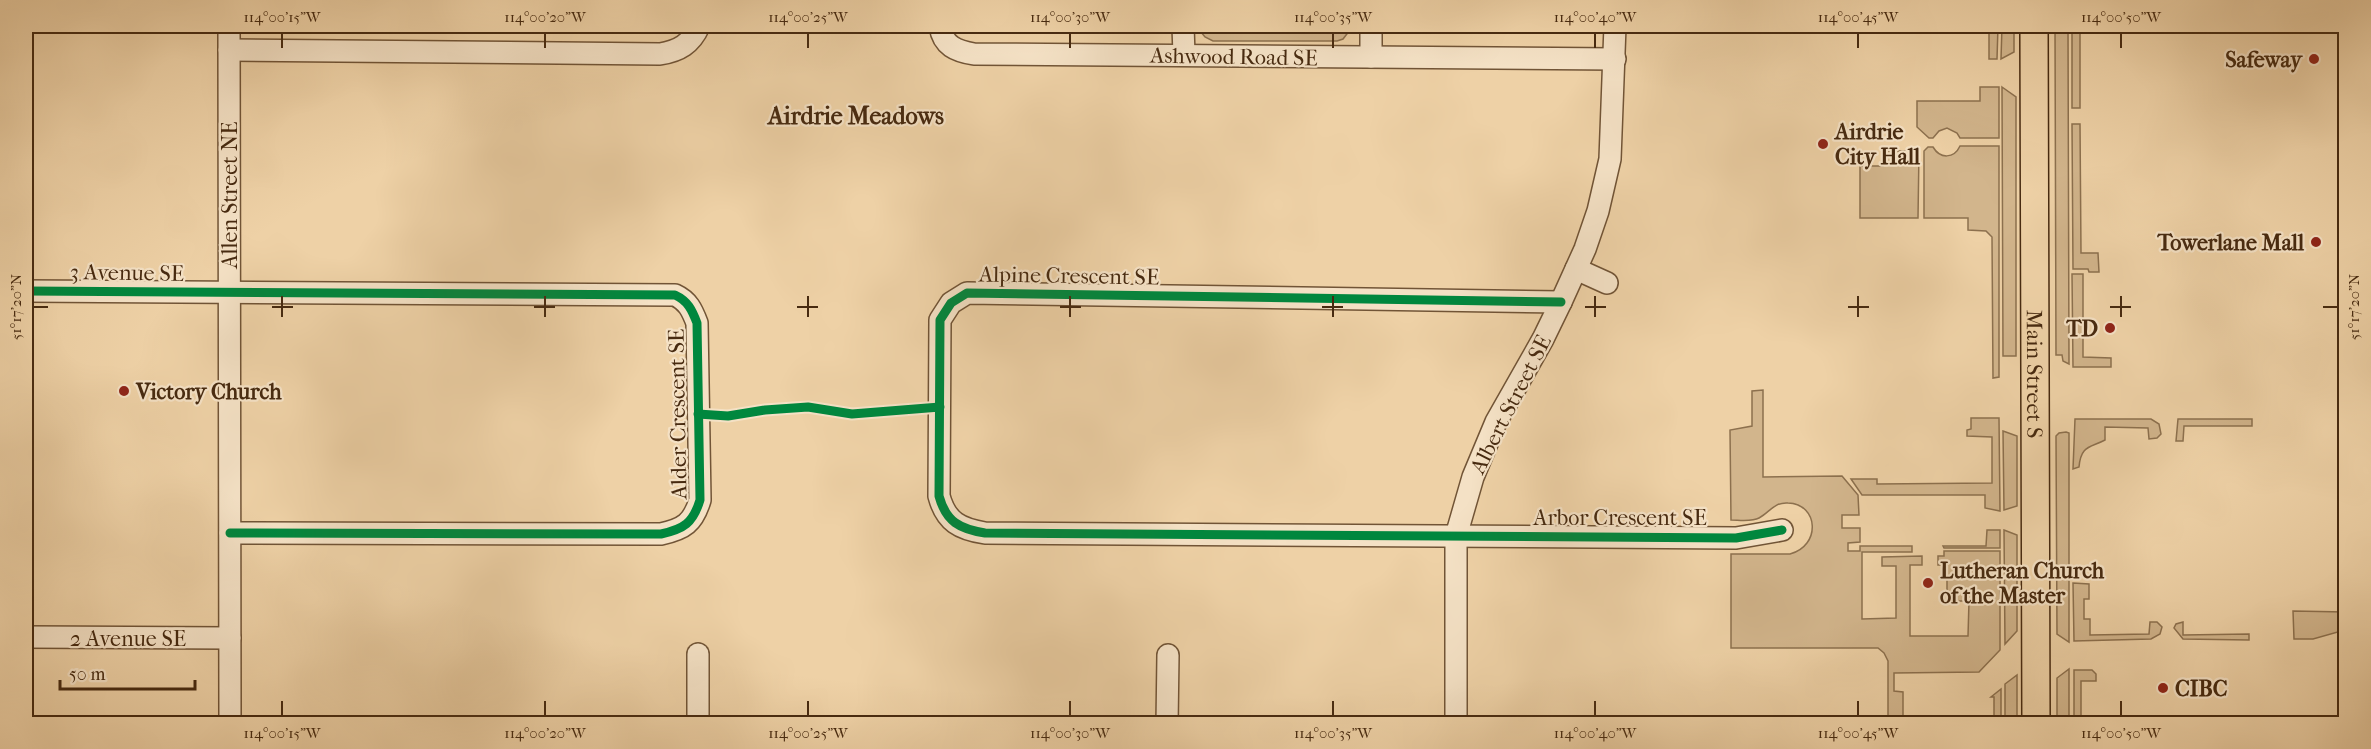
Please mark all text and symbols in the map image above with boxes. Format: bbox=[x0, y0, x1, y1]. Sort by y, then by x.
text: 114°00'15"W bbox=[243, 8, 322, 26]
text: 114°00'20"W bbox=[504, 8, 587, 26]
text: 114°00'25"W bbox=[768, 8, 849, 26]
text: 114°00'30"W bbox=[1030, 8, 1111, 26]
text: 114°00'35"W bbox=[1294, 8, 1373, 26]
text: 114°00'40"W bbox=[1554, 8, 1638, 26]
text: 114°00'45"W bbox=[1818, 8, 1899, 26]
text: 114°00'50"W bbox=[2081, 8, 2162, 26]
street label: Ashwood Road SE bbox=[1149, 43, 1318, 71]
place label: Safeway bbox=[2225, 47, 2303, 73]
marker: Safeway bbox=[2307, 52, 2321, 66]
district label: Airdrie Meadows bbox=[766, 102, 944, 130]
place label: Airdrie City Hall bbox=[1833, 119, 1921, 170]
street label: Allen Street NE bbox=[217, 121, 243, 270]
marker: Airdrie City Hall bbox=[1816, 137, 1830, 151]
place label: Towerlane Mall bbox=[2156, 230, 2305, 256]
marker: Towerlane Mall bbox=[2309, 235, 2323, 249]
street label: 3 Avenue SE bbox=[70, 259, 184, 287]
street label: Alpine Crescent SE bbox=[978, 261, 1159, 291]
text: 51°17'20"N bbox=[7, 273, 25, 340]
text: 51°17'20"N bbox=[2345, 273, 2363, 340]
street label: Main Street S bbox=[2021, 310, 2047, 438]
place label: TD bbox=[2065, 316, 2098, 342]
marker: TD bbox=[2103, 321, 2117, 335]
street label: Alder Crescent SE bbox=[664, 328, 693, 501]
street label: Albert Street SE bbox=[1464, 331, 1557, 479]
place label: Victory Church bbox=[135, 379, 282, 405]
marker: Victory Church bbox=[117, 384, 131, 398]
street label: Arbor Crescent SE bbox=[1532, 505, 1707, 531]
place label: Lutheran Church of the Master bbox=[1940, 558, 2105, 609]
marker: Lutheran Church of the Master bbox=[1921, 576, 1935, 590]
street label: 2 Avenue SE bbox=[70, 626, 186, 652]
scale bar bbox=[60, 653, 195, 691]
text: 50 m bbox=[69, 664, 106, 685]
place label: CIBC bbox=[2175, 676, 2228, 702]
marker: CIBC bbox=[2156, 681, 2170, 695]
text: 114°00'15"W bbox=[243, 724, 322, 742]
text: 114°00'20"W bbox=[504, 724, 587, 742]
text: 114°00'25"W bbox=[768, 724, 849, 742]
text: 114°00'30"W bbox=[1030, 724, 1111, 742]
text: 114°00'35"W bbox=[1294, 724, 1373, 742]
text: 114°00'40"W bbox=[1554, 724, 1638, 742]
text: 114°00'45"W bbox=[1818, 724, 1899, 742]
text: 114°00'50"W bbox=[2081, 724, 2162, 742]

